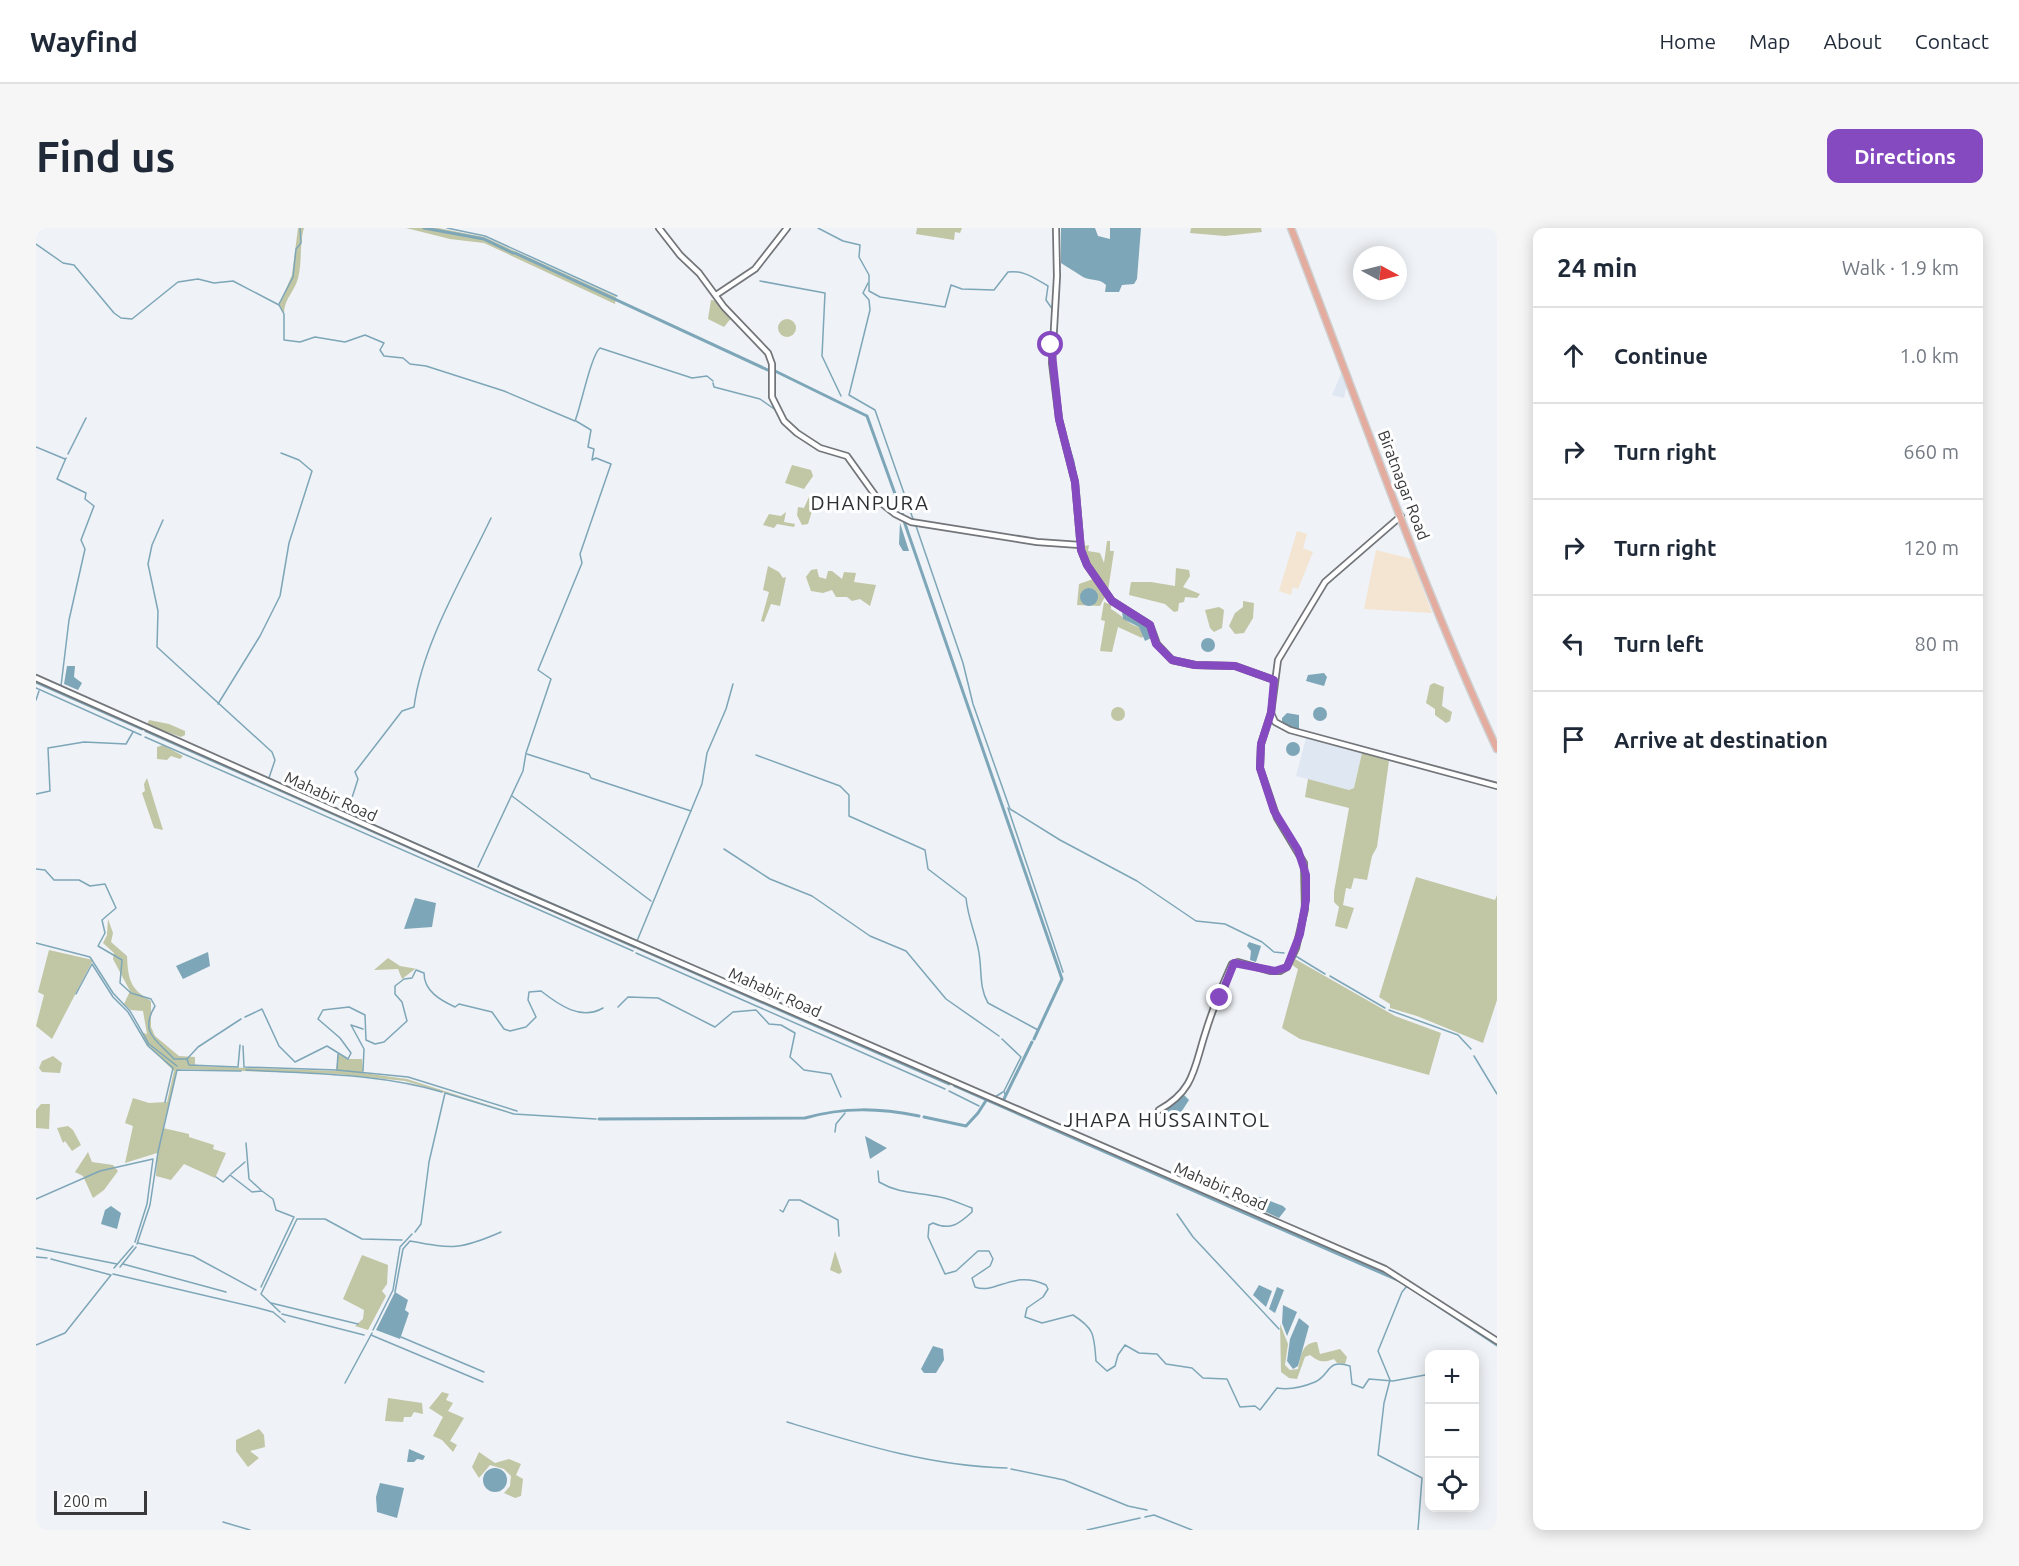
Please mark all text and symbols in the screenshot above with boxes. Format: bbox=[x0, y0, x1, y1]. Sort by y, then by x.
text: Wayfind bbox=[30, 26, 138, 57]
text: Home bbox=[1659, 29, 1716, 53]
text: Map bbox=[1749, 29, 1790, 53]
text: About bbox=[1823, 29, 1882, 53]
text: Contact bbox=[1915, 29, 1989, 53]
button: Directions bbox=[1827, 129, 1983, 183]
text: Find us bbox=[36, 133, 175, 180]
north arrow bbox=[1353, 246, 1407, 300]
text: 24 min bbox=[1557, 253, 1637, 282]
text: Walk · 1.9 km bbox=[1842, 256, 1959, 279]
route start bbox=[1037, 331, 1063, 357]
icon: ahead bbox=[1557, 339, 1590, 372]
text: Continue bbox=[1614, 343, 1708, 368]
text: 1.0 km bbox=[1900, 344, 1959, 367]
street label: Biratnagar Road bbox=[1375, 428, 1433, 542]
icon: right bbox=[1557, 435, 1590, 468]
text: Turn right bbox=[1614, 439, 1716, 464]
text: 660 m bbox=[1903, 440, 1959, 463]
district label: DHANPURA bbox=[811, 491, 930, 514]
icon: right bbox=[1557, 531, 1590, 564]
text: Turn right bbox=[1614, 535, 1716, 560]
text: 120 m bbox=[1903, 536, 1959, 559]
icon: left bbox=[1557, 627, 1590, 660]
text: Turn left bbox=[1614, 631, 1704, 656]
text: 80 m bbox=[1915, 632, 1959, 655]
icon: arrive bbox=[1557, 723, 1590, 756]
text: Arrive at destination bbox=[1614, 727, 1828, 752]
street label: Mahabir Road bbox=[282, 768, 380, 824]
street label: Mahabir Road bbox=[726, 964, 824, 1020]
route end bbox=[1206, 984, 1232, 1010]
district label: JHAPA HUSSAINTOL bbox=[1064, 1108, 1270, 1131]
street label: Mahabir Road bbox=[1172, 1158, 1270, 1214]
map controls bbox=[1425, 1350, 1479, 1512]
button: + bbox=[1425, 1350, 1479, 1404]
button: − bbox=[1425, 1404, 1479, 1458]
button: locate bbox=[1425, 1458, 1479, 1512]
scale bar bbox=[54, 1488, 147, 1516]
text: 200 m bbox=[63, 1492, 108, 1510]

